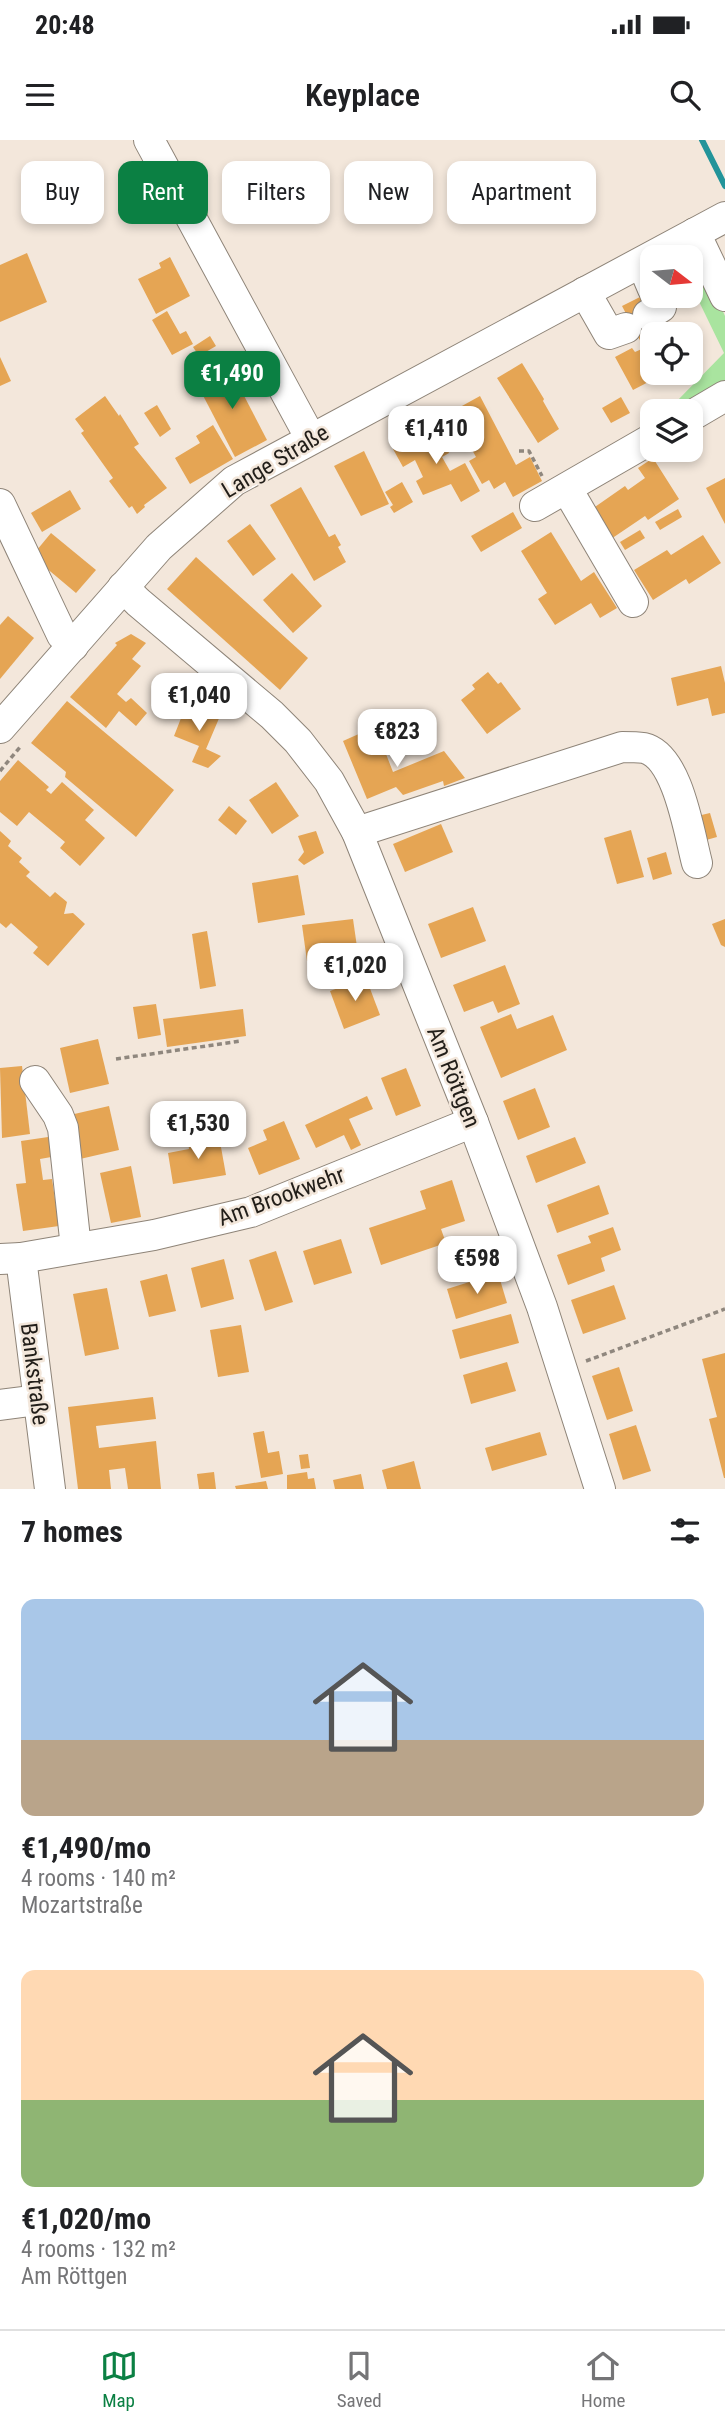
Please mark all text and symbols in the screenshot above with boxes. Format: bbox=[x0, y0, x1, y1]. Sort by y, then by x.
text: 20:48 bbox=[35, 10, 95, 40]
icon: menu bbox=[21, 76, 59, 114]
text: Keyplace bbox=[305, 76, 420, 114]
icon: search bbox=[666, 76, 704, 114]
chip: Buy bbox=[21, 161, 104, 224]
chip: Rent bbox=[118, 161, 208, 224]
chip: Filters bbox=[222, 161, 330, 224]
chip: New bbox=[344, 161, 433, 224]
chip: Apartment bbox=[447, 161, 596, 224]
north arrow bbox=[640, 245, 704, 308]
map controls bbox=[640, 245, 703, 462]
button: locate bbox=[640, 322, 703, 385]
pin: €1,490 bbox=[175, 352, 289, 411]
text: €1,490 bbox=[200, 360, 264, 387]
button: layers bbox=[640, 399, 703, 462]
pin: €1,410 bbox=[379, 406, 493, 466]
text: €1,410 bbox=[404, 415, 468, 442]
street label: Lange Straße bbox=[217, 419, 333, 504]
pin: €1,040 bbox=[142, 674, 256, 733]
text: €1,040 bbox=[167, 682, 231, 709]
pin: €823 bbox=[356, 710, 438, 769]
text: €823 bbox=[374, 718, 420, 745]
pin: €1,020 bbox=[298, 944, 412, 1003]
text: €1,020 bbox=[323, 952, 387, 979]
street label: Am Röttgen bbox=[421, 1023, 486, 1132]
pin: €1,530 bbox=[141, 1102, 255, 1161]
text: €1,530 bbox=[166, 1110, 230, 1137]
street label: Am Brookwehr bbox=[214, 1161, 348, 1232]
pin: €598 bbox=[436, 1236, 518, 1296]
text: €598 bbox=[454, 1245, 500, 1272]
street label: Bankstraße bbox=[15, 1321, 54, 1427]
icon: filters bbox=[666, 1512, 704, 1550]
text: 7 homes bbox=[21, 1514, 123, 1549]
icon: home bbox=[300, 1644, 426, 1770]
text: €1,490/mo bbox=[21, 1830, 151, 1865]
text: 4 rooms · 140 m² bbox=[21, 1865, 176, 1892]
text: Mozartstraße bbox=[21, 1892, 143, 1919]
icon: home bbox=[300, 2015, 426, 2141]
text: €1,020/mo bbox=[21, 2201, 151, 2236]
text: 4 rooms · 132 m² bbox=[21, 2236, 176, 2263]
text: Am Röttgen bbox=[21, 2263, 128, 2290]
tab: Map bbox=[100, 2347, 138, 2412]
tab: Saved bbox=[337, 2347, 382, 2412]
tab: Home bbox=[581, 2347, 625, 2412]

